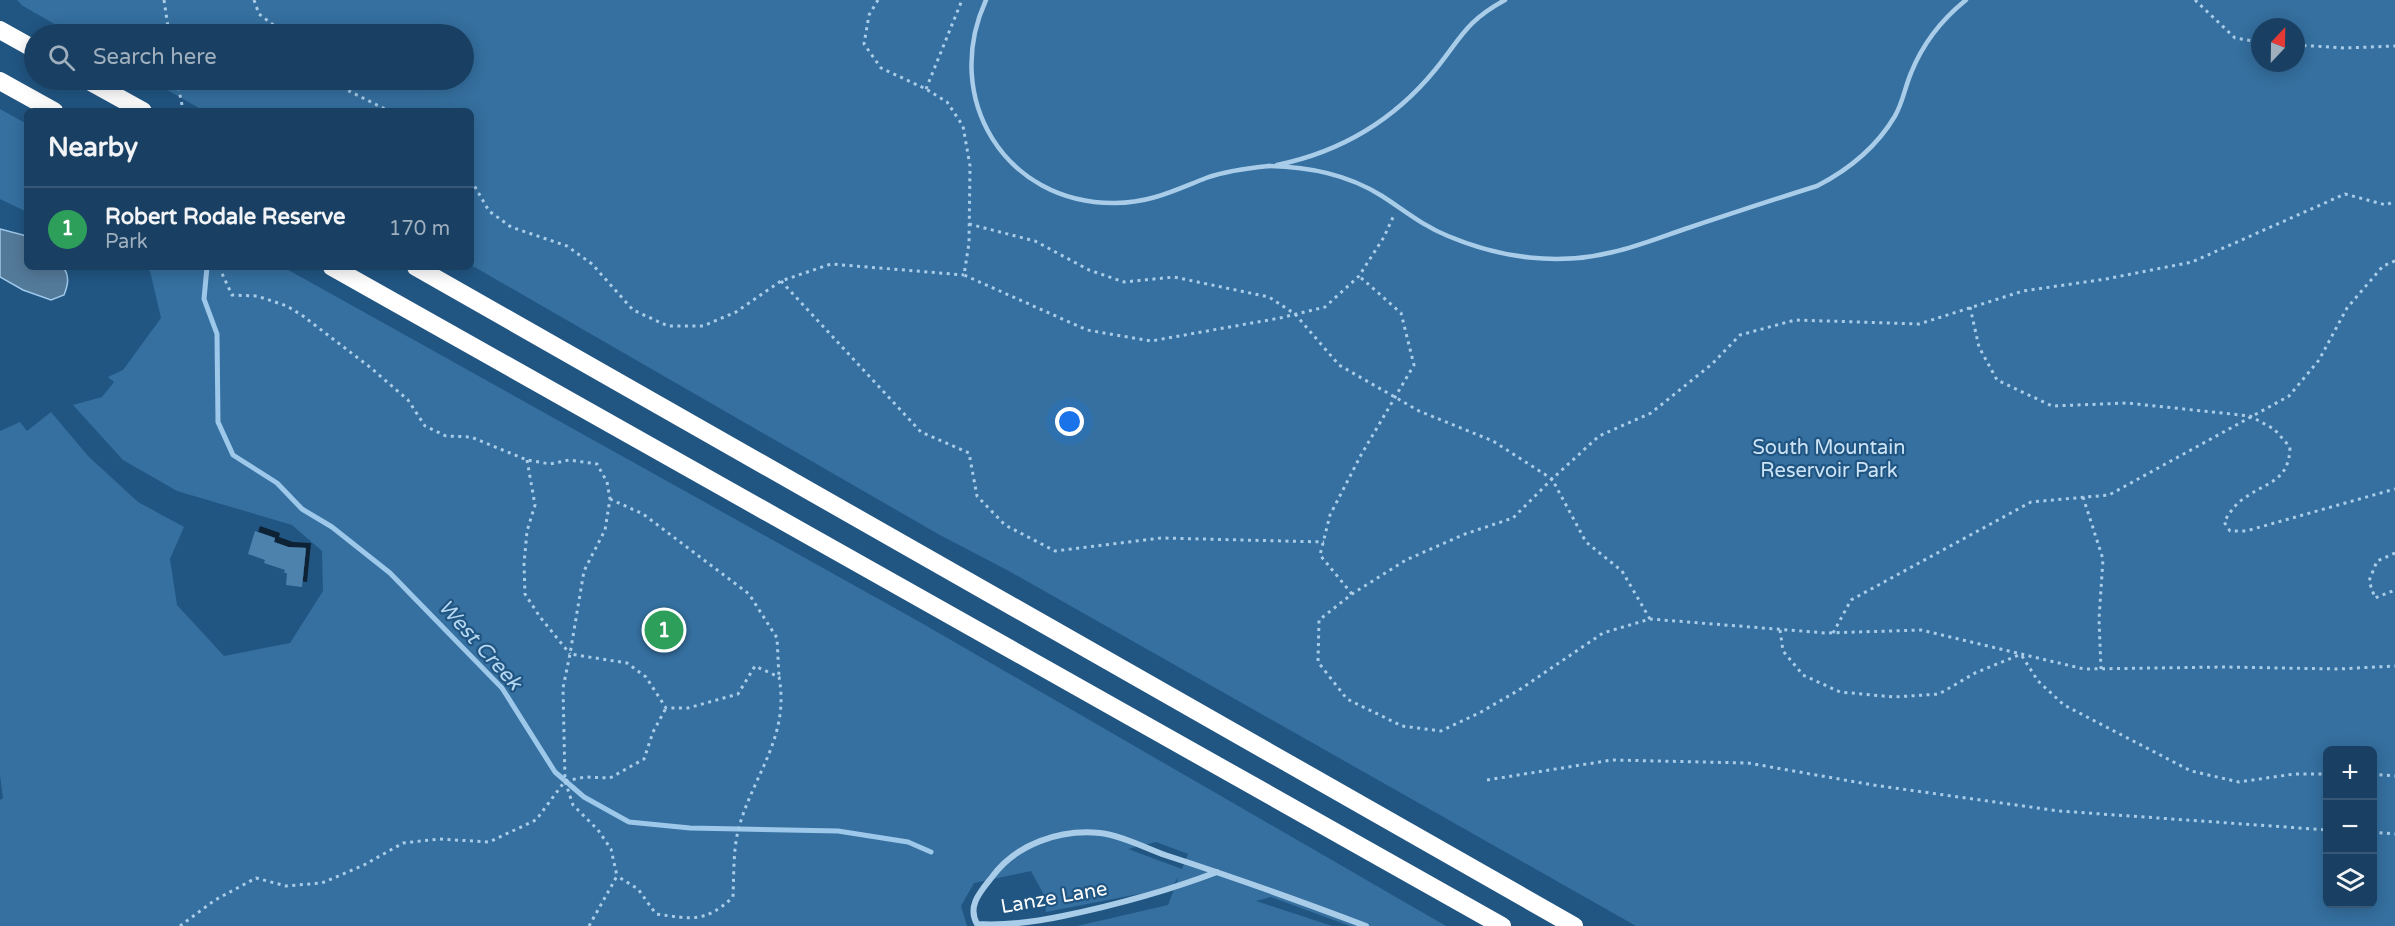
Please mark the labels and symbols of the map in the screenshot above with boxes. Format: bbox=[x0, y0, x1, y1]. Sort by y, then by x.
north arrow bbox=[2251, 18, 2305, 72]
your location bbox=[1055, 407, 1084, 436]
park label: South Mountain Reservoir Park bbox=[1752, 436, 1906, 483]
water label: West Creek bbox=[433, 595, 528, 697]
pin: 1 bbox=[644, 608, 684, 652]
street label: Lanze Lane bbox=[999, 877, 1109, 919]

